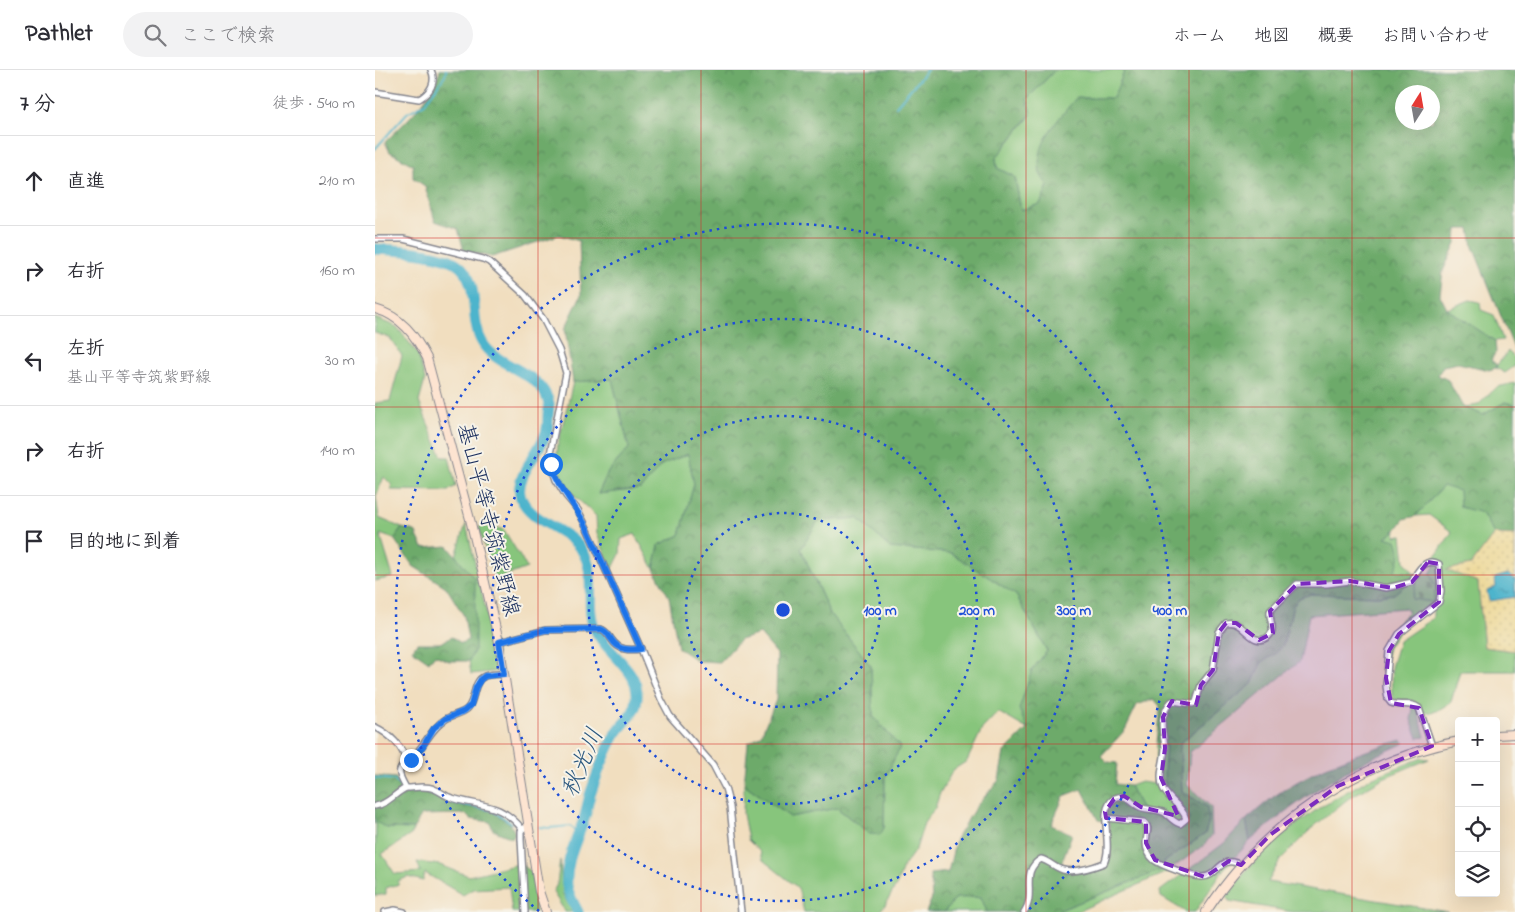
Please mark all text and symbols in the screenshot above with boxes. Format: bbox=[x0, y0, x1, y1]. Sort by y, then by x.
search box bbox=[123, 12, 473, 57]
text: Pathlet bbox=[25, 17, 93, 52]
icon: search bbox=[141, 21, 169, 49]
text: ここで検索 bbox=[181, 23, 276, 50]
text: ホーム bbox=[1173, 24, 1226, 50]
text: 地図 bbox=[1254, 24, 1290, 50]
text: 概要 bbox=[1318, 24, 1354, 50]
text: お問い合わせ bbox=[1382, 24, 1490, 50]
north arrow bbox=[1395, 85, 1440, 130]
text: 7 分 bbox=[20, 90, 55, 120]
text: 徒歩 · 540 m bbox=[273, 92, 355, 116]
icon: ahead bbox=[20, 167, 48, 195]
text: 直進 bbox=[67, 169, 105, 196]
text: 210 m bbox=[319, 169, 355, 193]
icon: right bbox=[20, 257, 48, 285]
text: 右折 bbox=[67, 259, 105, 286]
text: 160 m bbox=[320, 259, 355, 283]
text: 左折 bbox=[67, 336, 105, 363]
icon: left bbox=[20, 347, 48, 375]
text: 30 m bbox=[325, 349, 355, 373]
text: 基山平等寺筑紫野線 bbox=[67, 366, 211, 390]
street label: 基山平等寺筑紫野線 bbox=[448, 420, 526, 620]
icon: right bbox=[20, 437, 48, 465]
text: 右折 bbox=[67, 439, 105, 466]
text: 140 m bbox=[320, 439, 355, 463]
route start bbox=[540, 453, 563, 476]
icon: arrive bbox=[20, 527, 48, 555]
text: 目的地に到着 bbox=[67, 529, 181, 556]
text: 100 m bbox=[863, 600, 897, 622]
text: 200 m bbox=[958, 600, 995, 622]
text: 300 m bbox=[1056, 600, 1092, 622]
text: 400 m bbox=[1152, 600, 1188, 622]
centre of rings bbox=[774, 601, 792, 619]
map controls bbox=[1455, 717, 1500, 897]
button: + bbox=[1455, 717, 1500, 762]
water label: 秋光川 bbox=[554, 723, 614, 803]
route end bbox=[400, 749, 423, 772]
button: − bbox=[1455, 762, 1500, 807]
button: locate bbox=[1455, 807, 1500, 852]
button: layers bbox=[1455, 852, 1500, 897]

